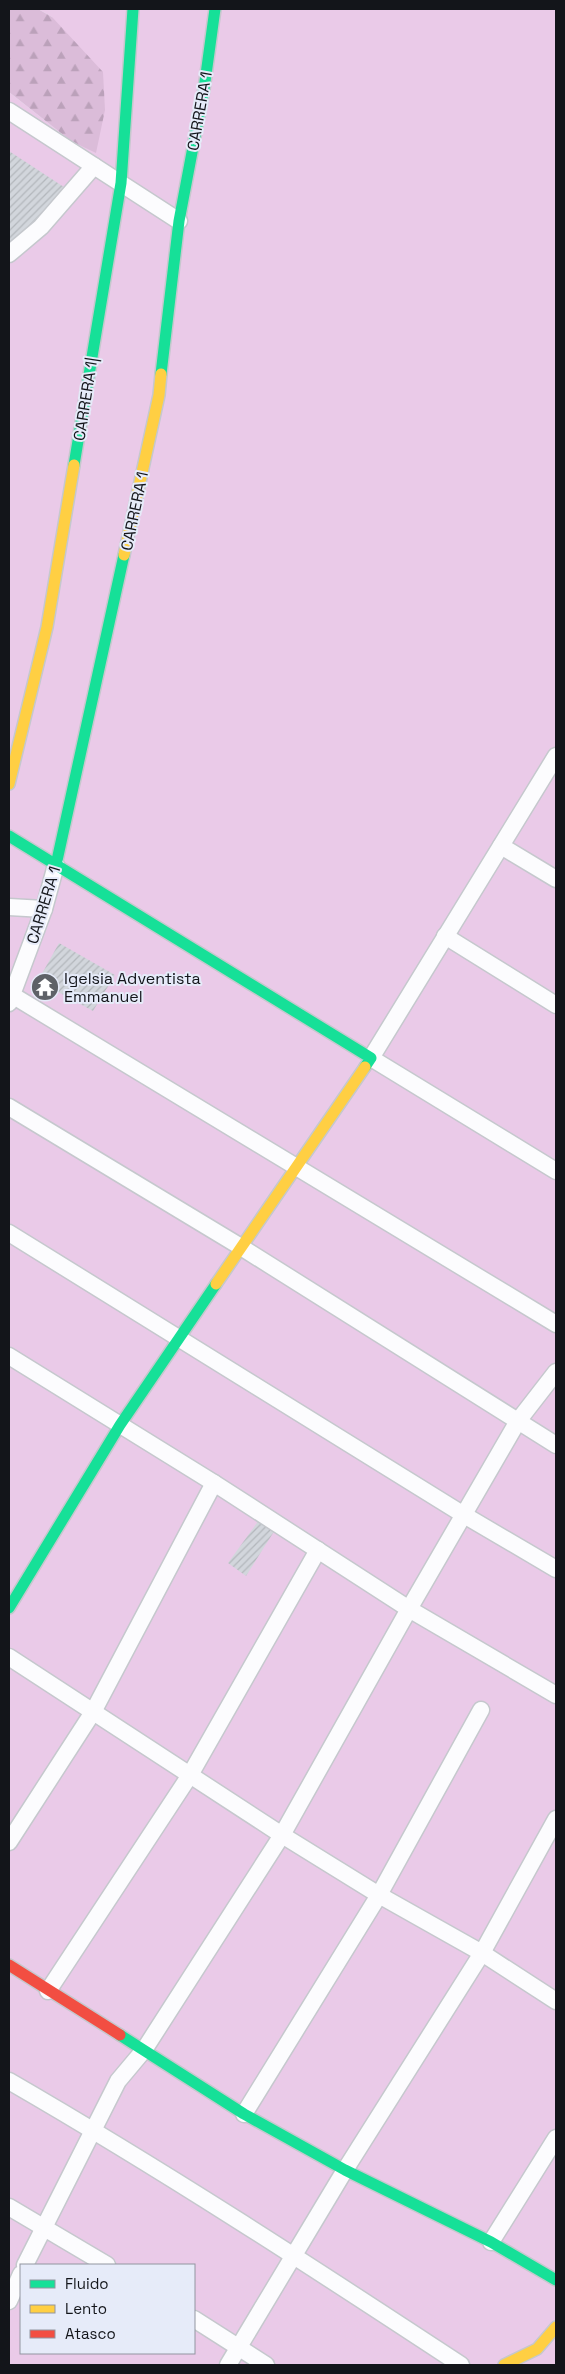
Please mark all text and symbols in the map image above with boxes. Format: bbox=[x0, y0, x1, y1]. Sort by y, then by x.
street label: CARRERA 1 bbox=[182, 70, 217, 152]
street label: CARRERA 1| bbox=[69, 356, 102, 442]
street label: CARRERA 1 bbox=[116, 470, 153, 553]
street label: CARRERA 1 bbox=[22, 864, 65, 947]
place label: Igelsia Adventista Emmanuel bbox=[64, 968, 201, 1007]
temple icon: Igelsia Adventista Emmanuel bbox=[30, 972, 60, 1002]
legend bbox=[20, 2264, 195, 2354]
text: Fluido bbox=[65, 2274, 109, 2293]
text: Lento bbox=[65, 2299, 107, 2318]
text: Atasco bbox=[65, 2324, 116, 2343]

